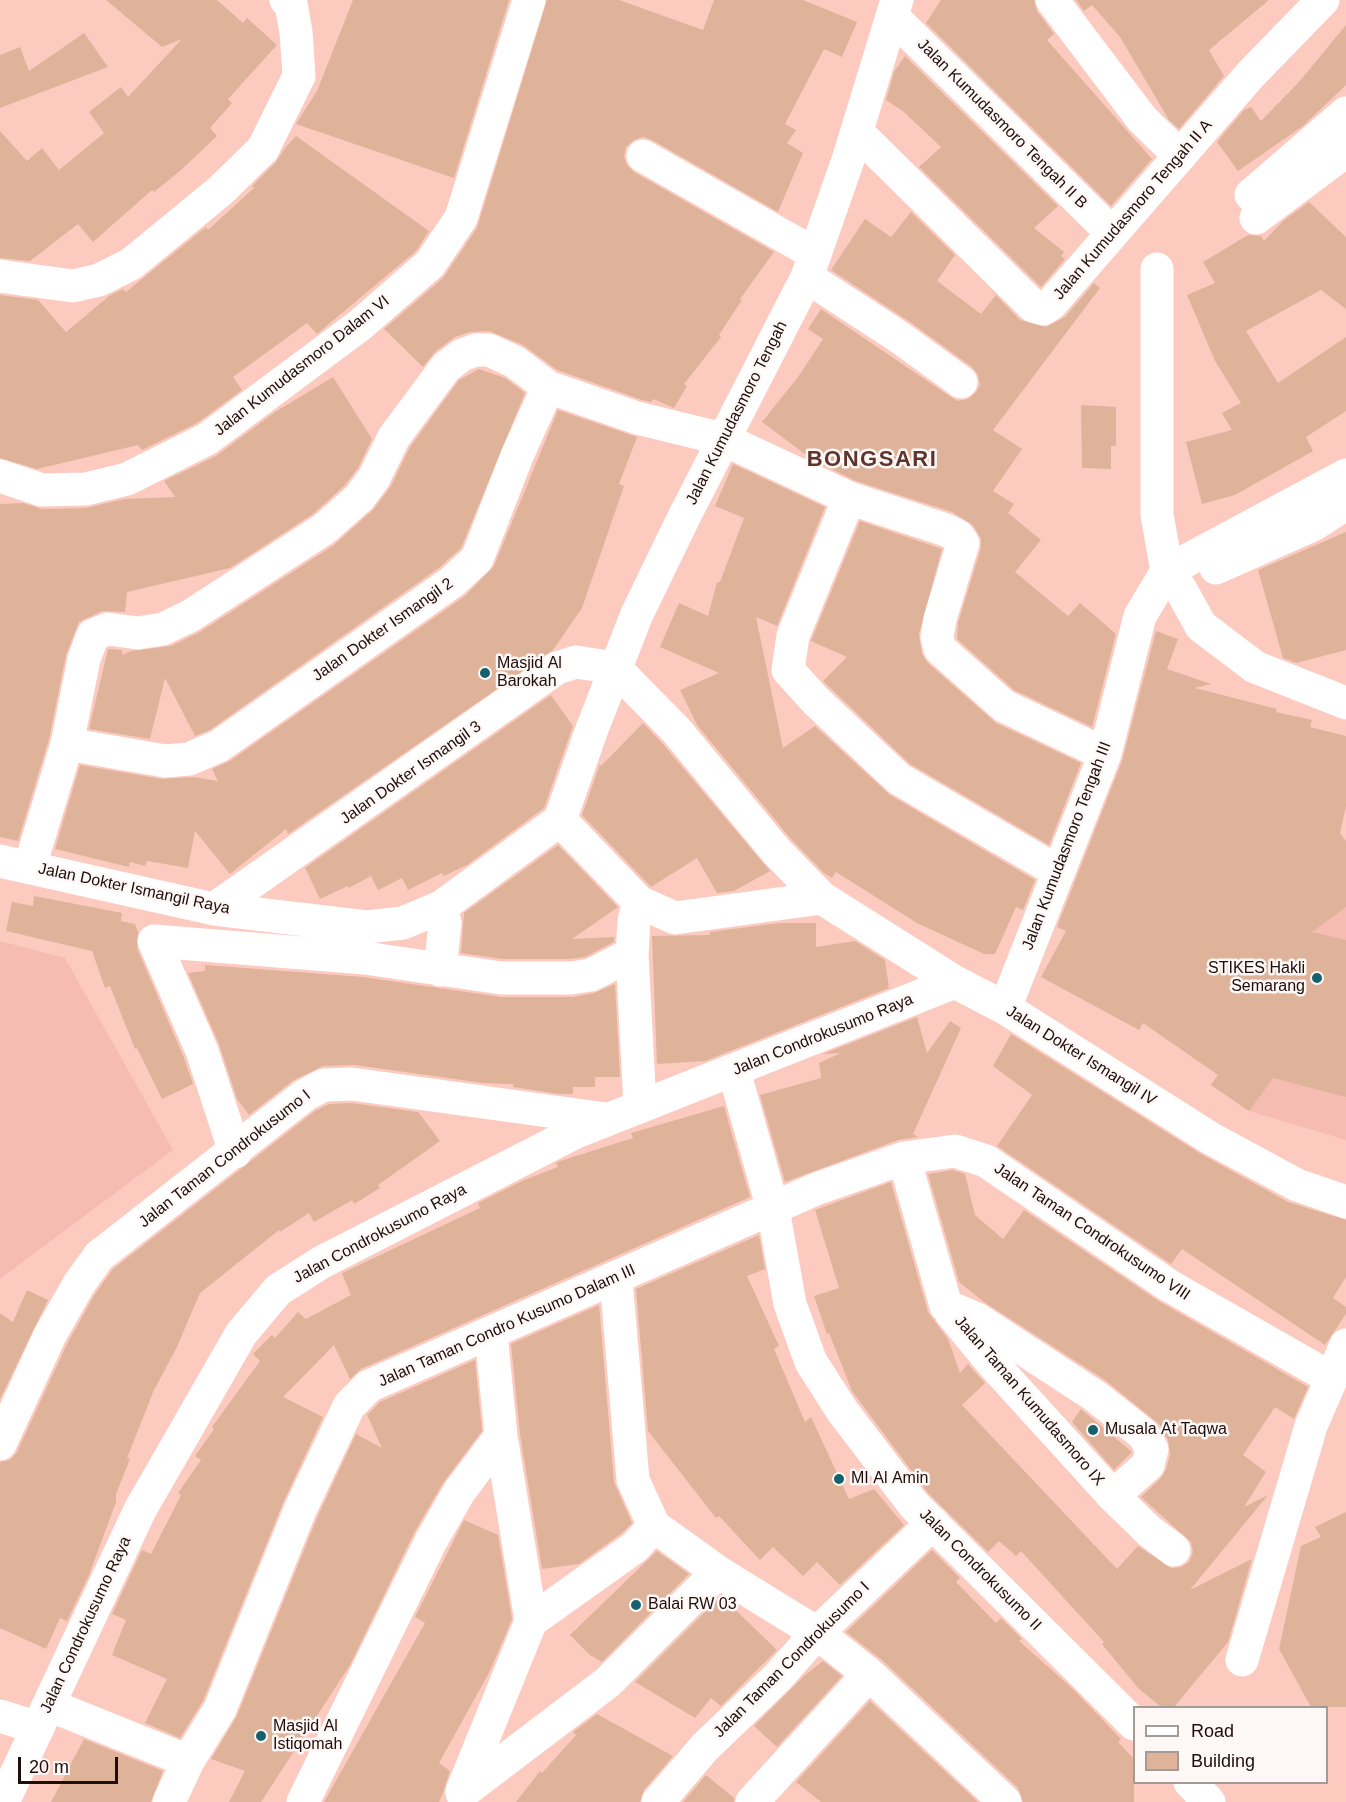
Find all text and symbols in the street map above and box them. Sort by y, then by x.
street label: Jalan Kumudasmoro Tengah II B [913,35,1091,213]
street label: Jalan Kumudasmoro Tengah II A [1050,116,1216,304]
street label: Jalan Kumudasmoro Dalam VI [211,292,393,440]
street label: Jalan Kumudasmoro Tengah [682,318,792,508]
district label: BONGSARI [807,447,937,473]
street label: Jalan Dokter Ismangil 2 [309,574,457,686]
place label: Masjid Al Barokah [497,654,562,692]
marker: Masjid Al Barokah [478,666,492,680]
street label: Jalan Dokter Ismangil 3 [337,717,485,829]
street label: Jalan Kumudasmoro Tengah III [1018,739,1116,953]
street label: Jalan Dokter Ismangil Raya [36,859,232,919]
place label: STIKES Hakli Semarang [1208,959,1305,997]
marker: STIKES Hakli Semarang [1310,971,1324,985]
street label: Jalan Condrokusumo Raya [730,990,916,1080]
street label: Jalan Dokter Ismangil IV [1002,1002,1160,1110]
street label: Jalan Taman Condrokusumo I [135,1086,315,1232]
street label: Jalan Taman Condrokusumo VIII [990,1159,1194,1305]
street label: Jalan Condrokusumo Raya [290,1180,470,1288]
street label: Jalan Taman Condro Kusumo Dalam III [376,1260,638,1392]
street label: Jalan Taman Kumudasmoro IX [950,1312,1108,1490]
place label: Musala At Taqwa [1105,1420,1227,1440]
marker: Musala At Taqwa [1086,1423,1100,1437]
place label: MI Al Amin [851,1469,928,1489]
marker: MI Al Amin [832,1472,846,1486]
street label: Jalan Condrokusumo II [915,1505,1045,1635]
street label: Jalan Condrokusumo Raya [37,1533,135,1717]
street label: Jalan Taman Condrokusumo I [710,1578,874,1742]
place label: Balai RW 03 [648,1595,737,1615]
marker: Balai RW 03 [629,1598,643,1612]
legend [1133,1706,1328,1784]
place label: Masjid Al Istiqomah [273,1717,342,1755]
text: Road [1191,1721,1234,1741]
marker: Masjid Al Istiqomah [254,1729,268,1743]
scale bar [21,1745,122,1783]
text: Building [1191,1751,1255,1771]
text: 20 m [29,1757,69,1777]

